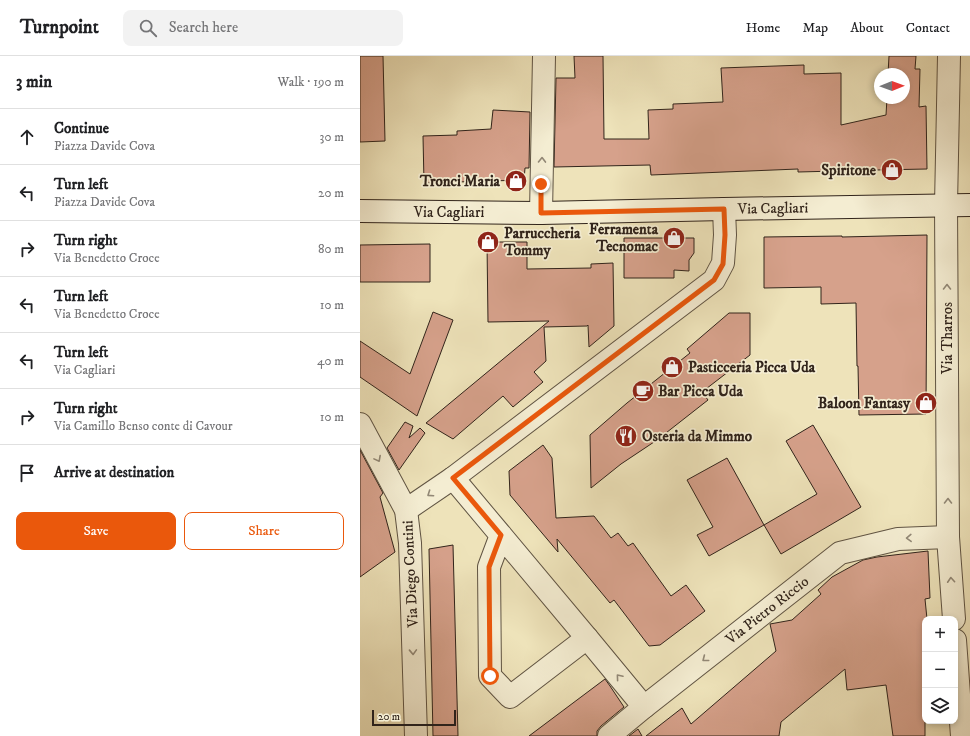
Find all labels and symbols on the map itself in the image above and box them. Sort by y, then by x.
north arrow [874,68,910,104]
one-way arrow [538,157,546,163]
shop icon: Spiritone [879,157,905,183]
place label: Spiritone [821,161,877,180]
shop icon: Tronci Maria [503,168,529,194]
place label: Tronci Maria [419,172,501,191]
route end [532,175,550,193]
street label: Via Cagliari [737,198,809,219]
street label: Via Cagliari [413,203,484,222]
place label: Ferramenta Tecnomac [589,220,659,256]
place label: Parruccheria Tommy [503,224,581,260]
shop icon: Ferramenta Tecnomac [661,225,687,251]
shop icon: Parruccheria Tommy [475,229,501,255]
one-way arrow [943,284,951,290]
street label: Via Tharros [938,302,957,375]
shop icon: Pasticceria Picca Uda [659,354,685,380]
place label: Pasticceria Picca Uda [688,358,816,377]
cafe icon: Bar Picca Uda [630,378,656,404]
place label: Bar Picca Uda [658,382,743,401]
shop icon: Baloon Fantasy [913,390,939,416]
place label: Baloon Fantasy [818,394,911,413]
restaurant icon: Osteria da Mimmo [613,423,639,449]
place label: Osteria da Mimmo [642,427,753,446]
one-way arrow [374,455,381,462]
one-way arrow [427,489,434,496]
one-way arrow [944,498,952,504]
street label: Via Diego Contini [398,520,423,629]
one-way arrow [906,534,912,542]
street label: Via Pietro Riccio [721,572,813,649]
one-way arrow [946,577,955,583]
one-way arrow [409,649,418,655]
one-way arrow [703,654,710,661]
route start [481,667,499,685]
one-way arrow [617,674,624,681]
scale bar [372,708,456,727]

